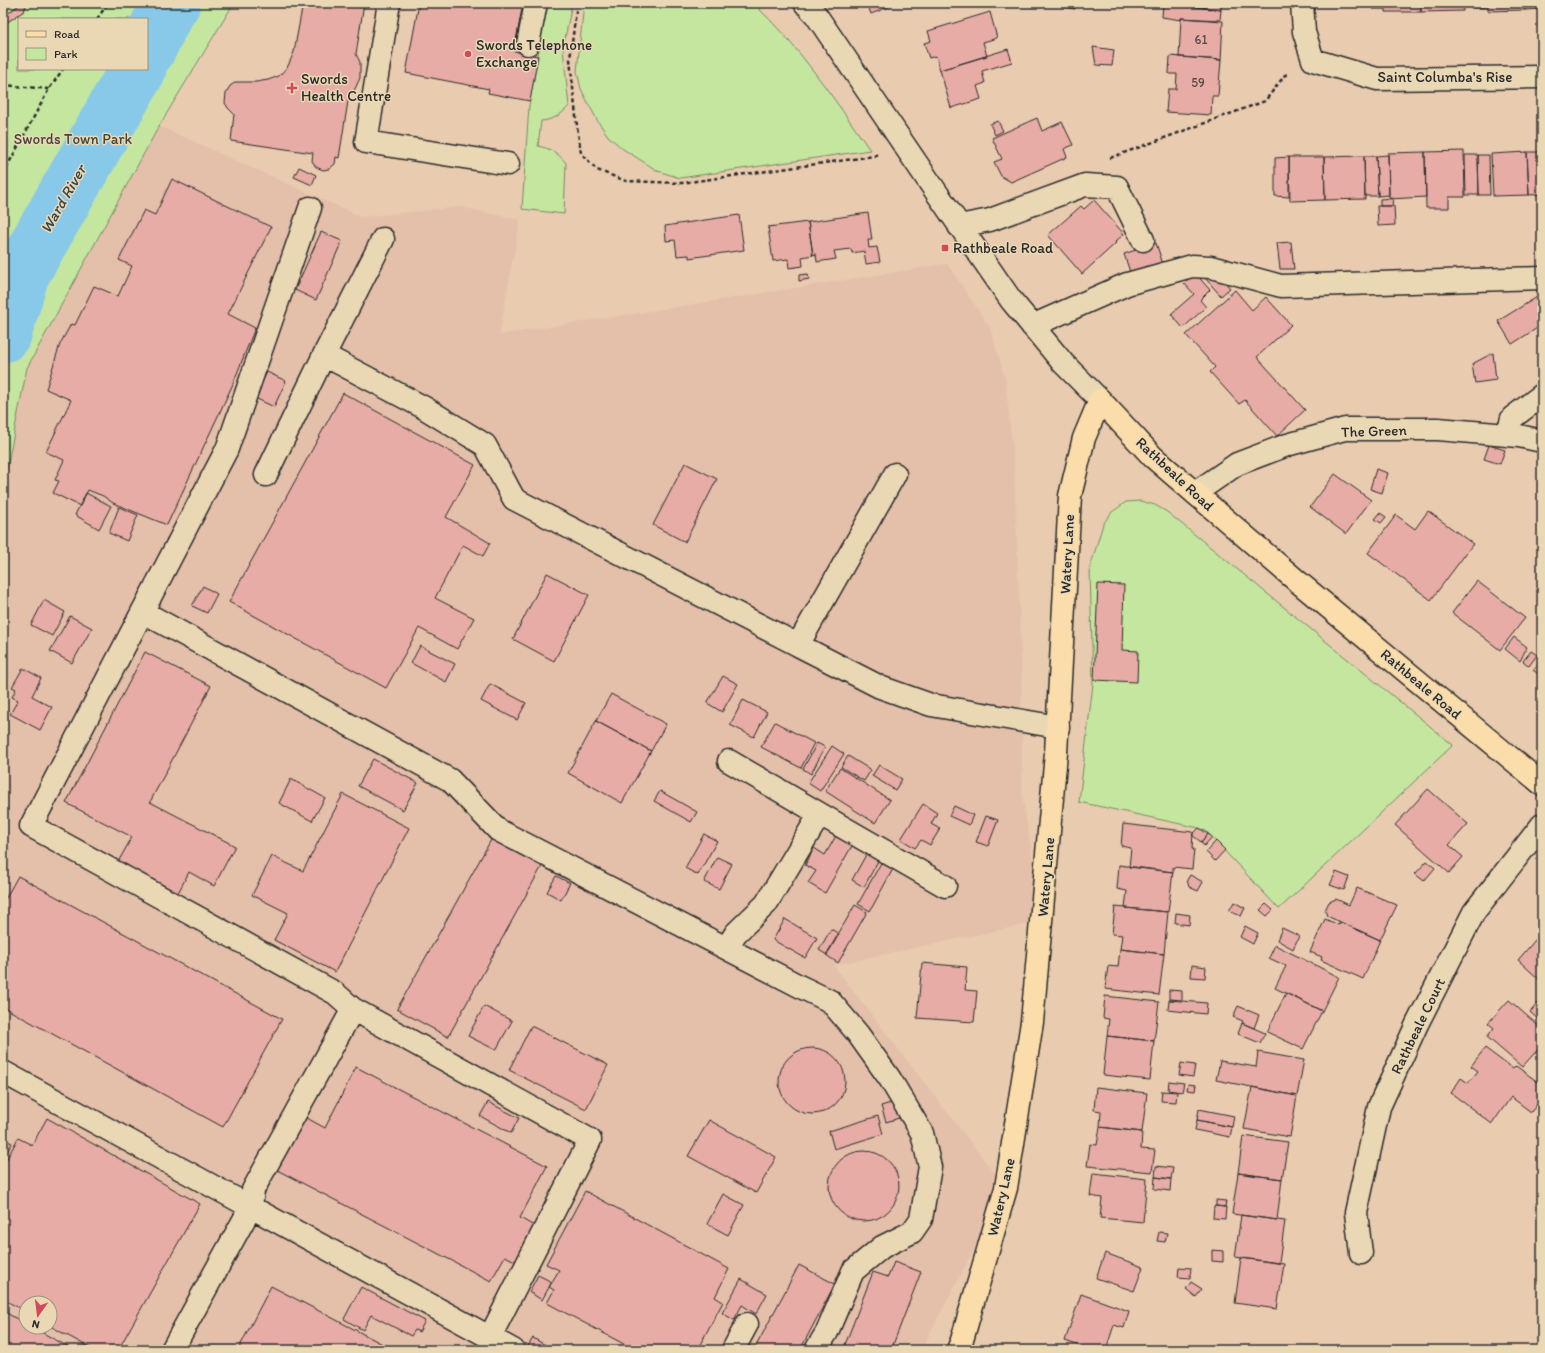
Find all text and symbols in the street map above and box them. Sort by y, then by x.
legend [18,18,148,70]
text: Road [54,27,80,41]
house number: 61 [1195,32,1207,47]
place label: Swords Telephone Exchange [476,36,592,71]
text: Park [54,47,78,61]
marker: Swords Telephone Exchange [463,49,473,59]
street label: Saint Columba's Rise [1378,68,1512,86]
place label: Swords Health Centre [301,70,391,105]
house number: 59 [1191,75,1205,90]
marker: Swords Health Centre [286,82,298,94]
park label: Swords Town Park [14,130,132,148]
water label: Ward River [36,160,91,236]
place label: Rathbeale Road [953,239,1053,257]
marker: Rathbeale Road [940,243,950,253]
street label: The Green [1341,421,1408,441]
street label: Rathbeale Road [1132,433,1218,515]
street label: Watery Lane [1056,514,1078,594]
street label: Rathbeale Road [1377,645,1465,723]
street label: Watery Lane [1034,836,1058,918]
street label: Rathbeale Court [1387,975,1449,1077]
street label: Watery Lane [983,1156,1019,1238]
north arrow [18,1295,58,1335]
text: N [31,1317,41,1331]

